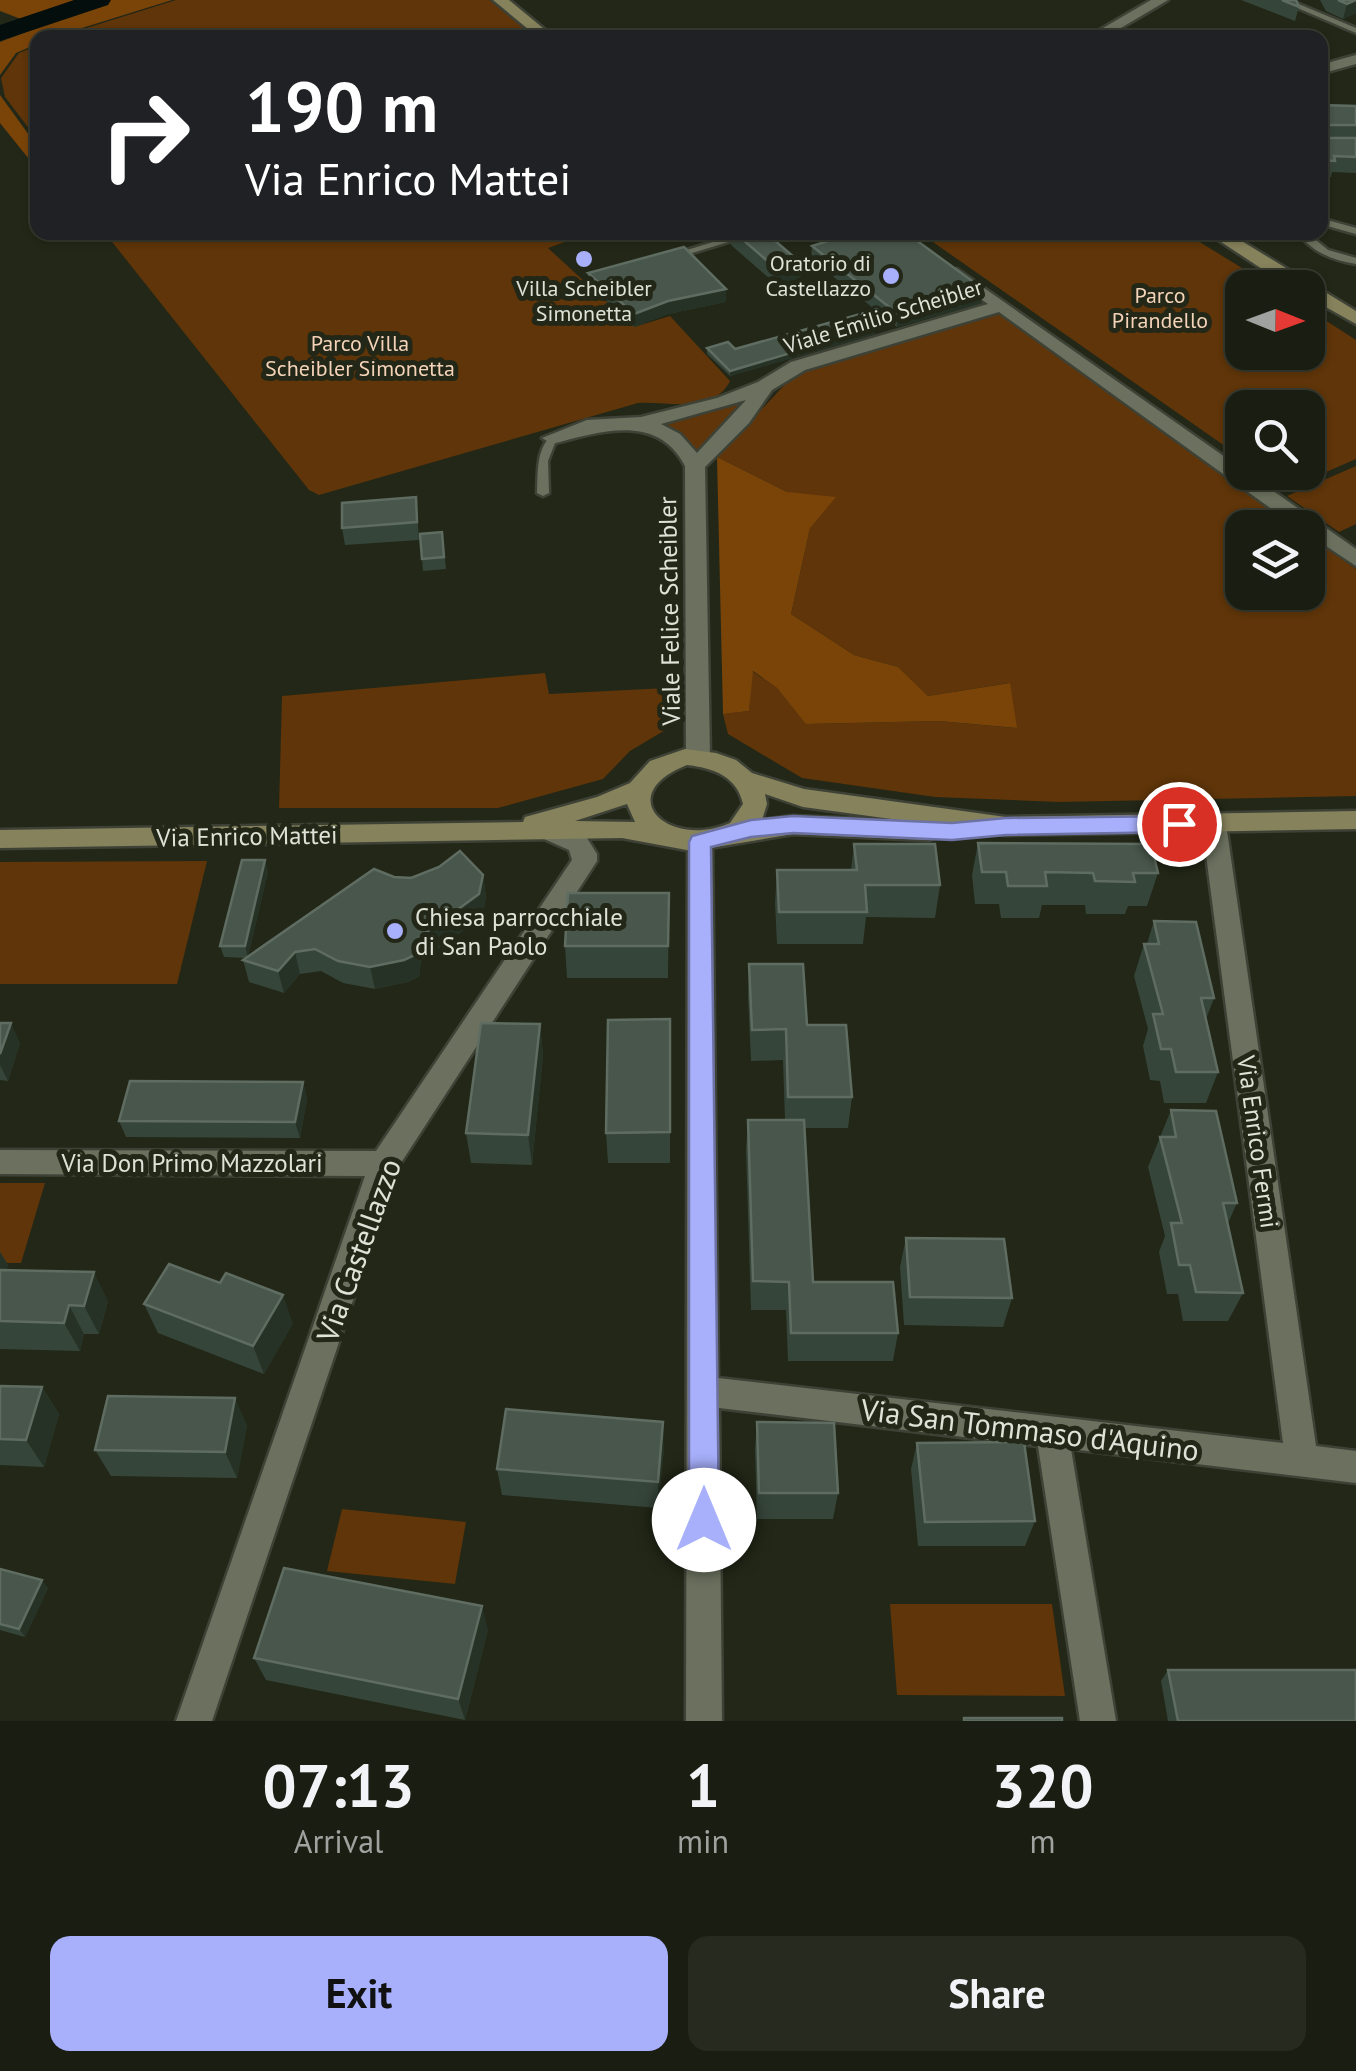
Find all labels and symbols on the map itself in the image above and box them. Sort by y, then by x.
marker: Villa Scheibler Simonetta [573,248,595,270]
place label: Oratorio di Castellazzo [765,249,871,302]
marker: Oratorio di Castellazzo [880,265,902,287]
north arrow [1225,270,1325,370]
street label: Viale Emilio Scheibler [779,272,986,360]
place label: Villa Scheibler Simonetta [515,274,652,327]
park label: Parco Pirandello [1112,281,1208,334]
park label: Parco Villa Scheibler Simonetta [265,329,455,382]
street label: Viale Felice Scheibler [651,496,687,727]
pin [1137,782,1222,867]
street label: Via Enrico Mattei [155,818,338,854]
place label: Chiesa parrocchiale di San Paolo [415,901,623,962]
marker: Chiesa parrocchiale di San Paolo [384,920,406,942]
street label: Via Enrico Fermi [1230,1053,1286,1230]
street label: Via Don Primo Mazzolari [60,1147,323,1179]
street label: Via Castellazzo [307,1153,409,1348]
street label: Via San Tommaso d'Aquino [858,1389,1201,1469]
position arrow [652,1468,756,1572]

